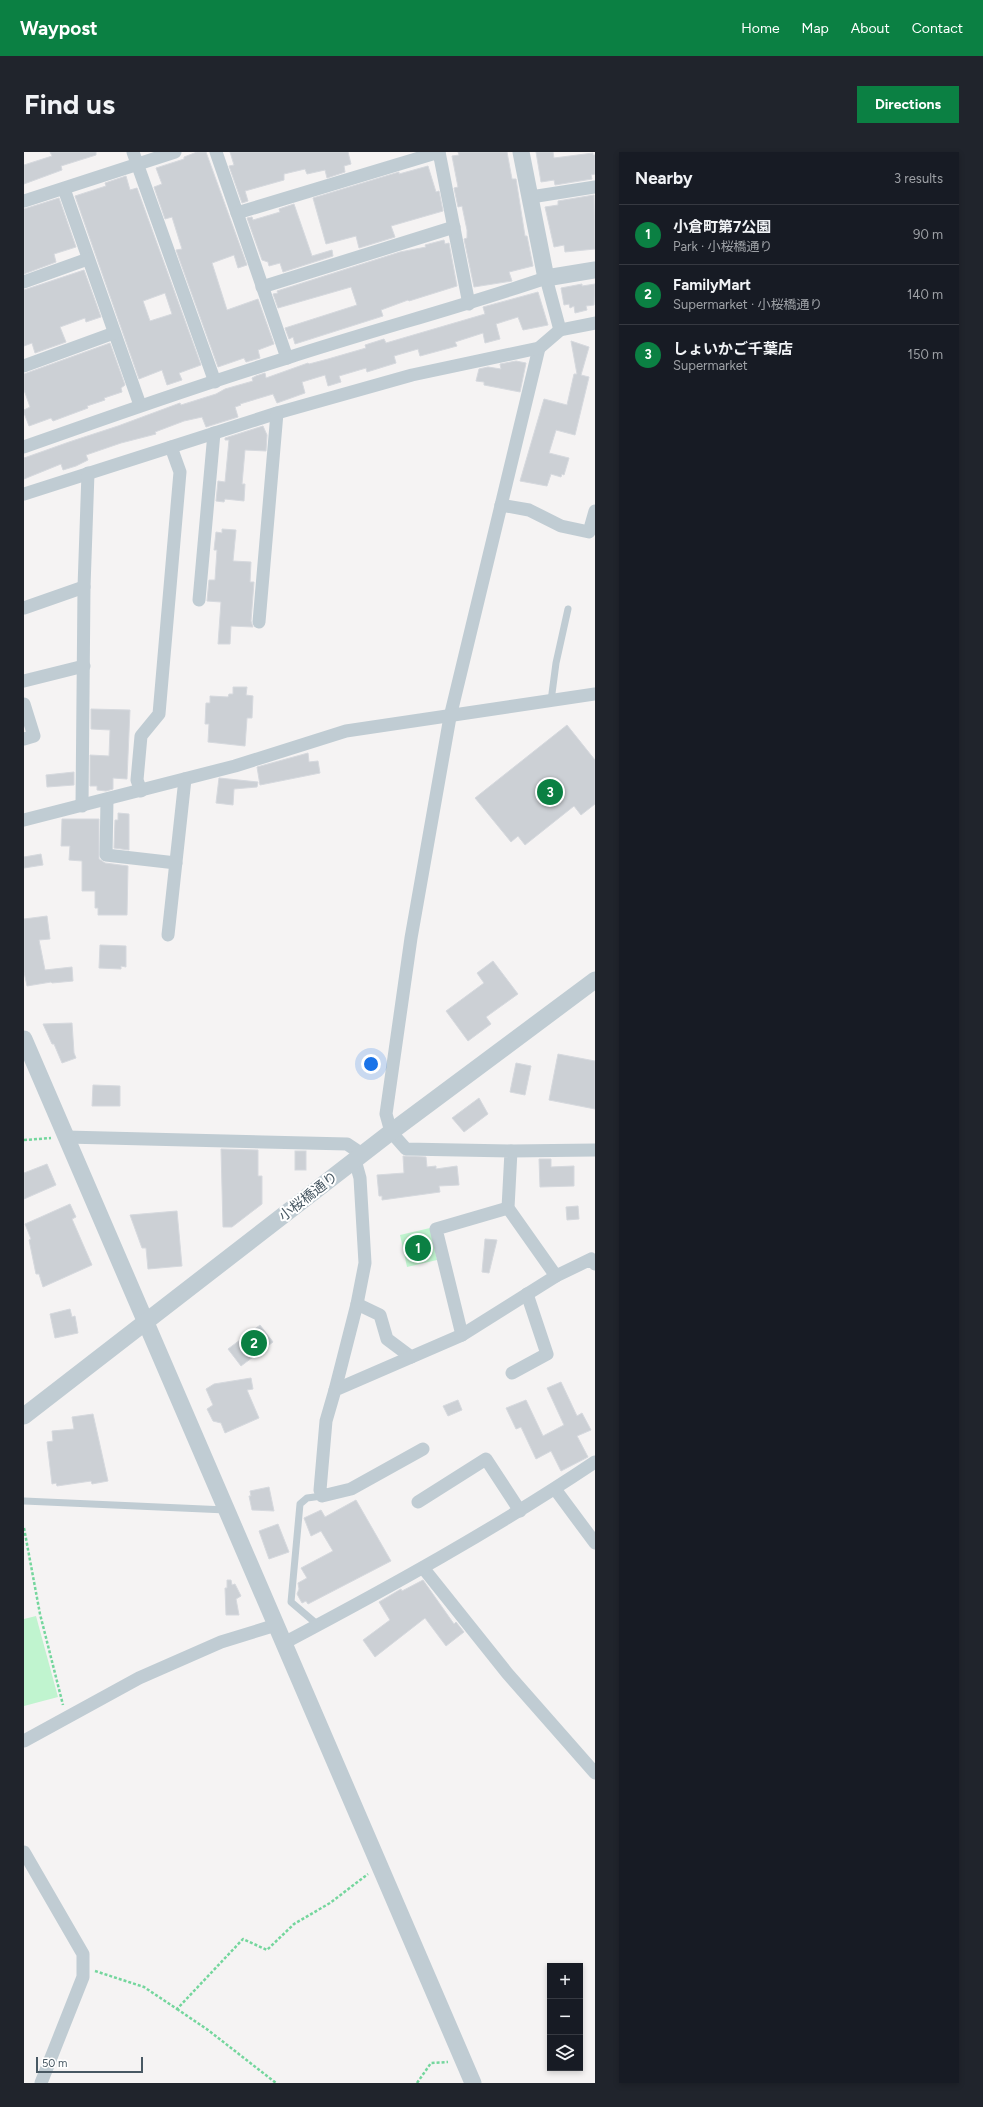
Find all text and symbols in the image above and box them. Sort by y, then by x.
text: Waypost [20,17,98,40]
text: Home [741,20,780,37]
text: Map [802,20,829,37]
text: About [851,20,890,37]
text: Contact [912,20,963,37]
button: Directions [857,86,959,123]
text: Find us [24,87,115,121]
text: Nearby [635,168,693,188]
text: 3 results [894,171,943,186]
text: 小倉町第7公園 [673,218,771,236]
text: 1 [645,227,651,242]
text: 90 m [913,227,943,242]
text: Park · 小桜橋通り [673,239,772,254]
text: FamilyMart [673,276,751,294]
text: 2 [644,287,652,302]
text: 140 m [907,287,943,302]
text: Supermarket · 小桜橋通り [673,297,822,312]
text: しょいかご千葉店 [673,340,793,358]
text: 3 [644,347,652,362]
text: 150 m [908,347,943,362]
text: Supermarket [673,358,748,373]
pin: 3 [537,777,563,807]
your location [361,1054,381,1074]
street label: 小桜橋通り [275,1168,341,1225]
pin: 1 [405,1233,431,1263]
pin: 2 [241,1328,267,1358]
map controls [547,1963,583,2071]
button: + [547,1963,583,1999]
button: − [547,1999,583,2035]
button: layers [547,2035,583,2071]
scale bar [36,2055,143,2074]
text: 50 m [42,2057,67,2070]

